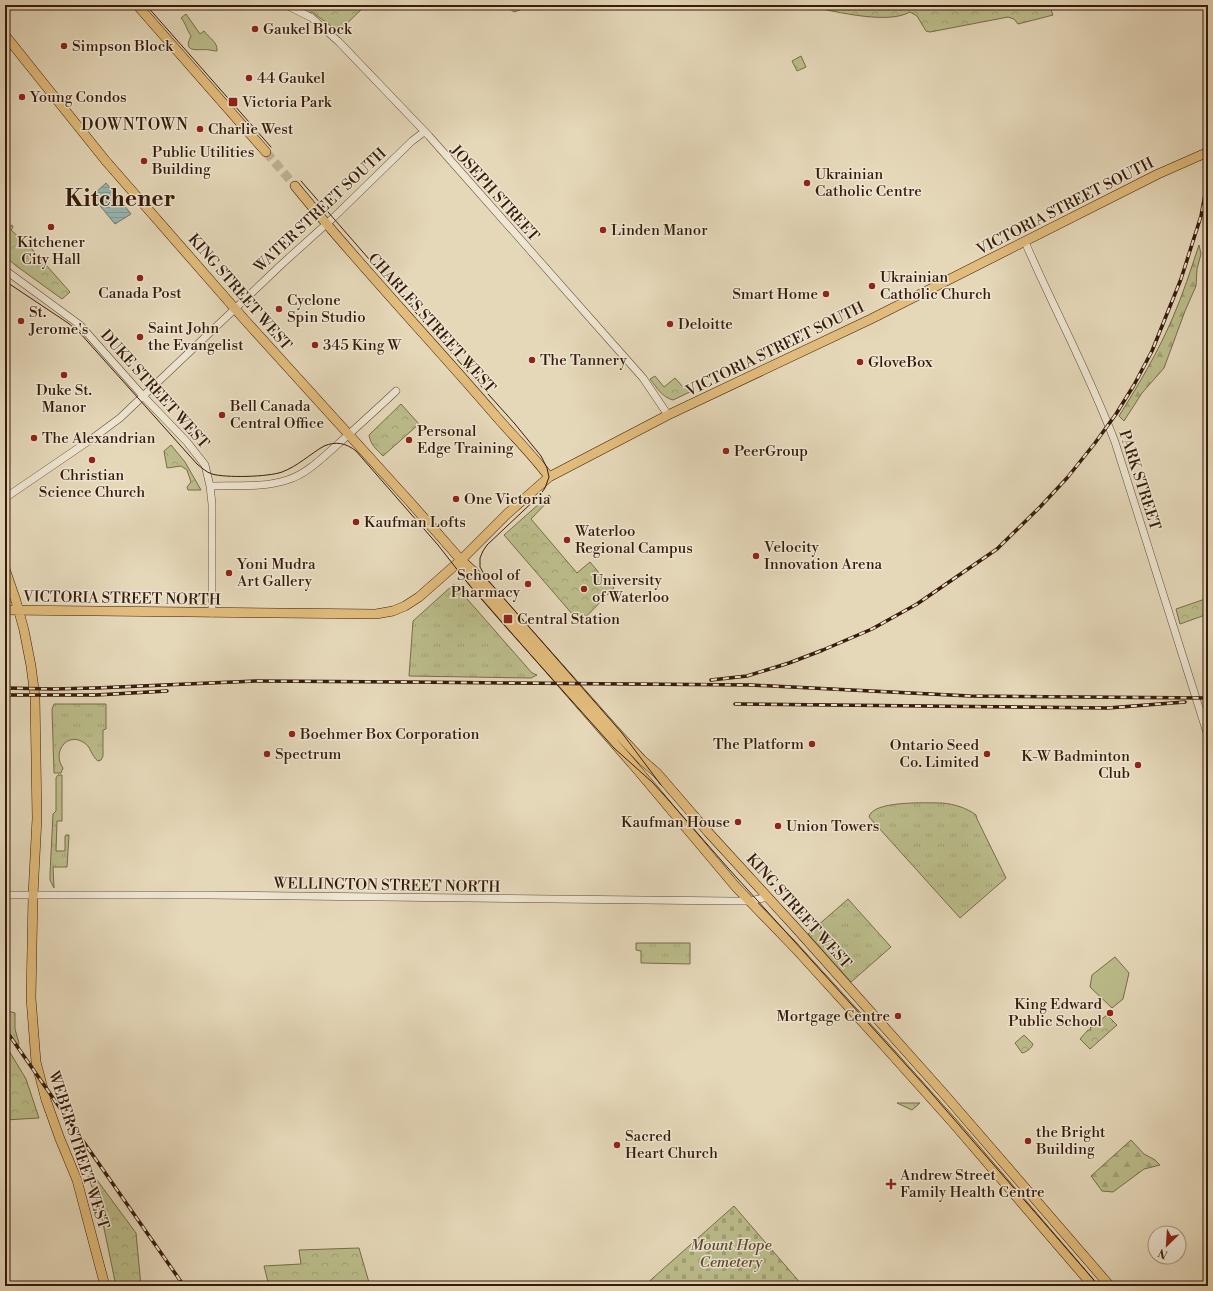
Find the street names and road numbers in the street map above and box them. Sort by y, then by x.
street label: JOSEPH STREET [446,140,543,246]
street label: WATER STREET SOUTH [249,144,390,277]
street label: VICTORIA STREET SOUTH [973,153,1157,260]
street label: KING STREET WEST [184,230,296,355]
street label: CHARLES STREET WEST [364,249,500,398]
street label: VICTORIA STREET SOUTH [682,298,867,401]
street label: DUKE STREET WEST [96,326,213,453]
street label: PARK STREET [1114,428,1165,533]
street label: VICTORIA STREET NORTH [22,587,221,610]
street label: KING STREET WEST [742,850,856,973]
street label: WELLINGTON STREET NORTH [273,874,500,897]
street label: WEBER STREET WEST [44,1068,113,1232]

